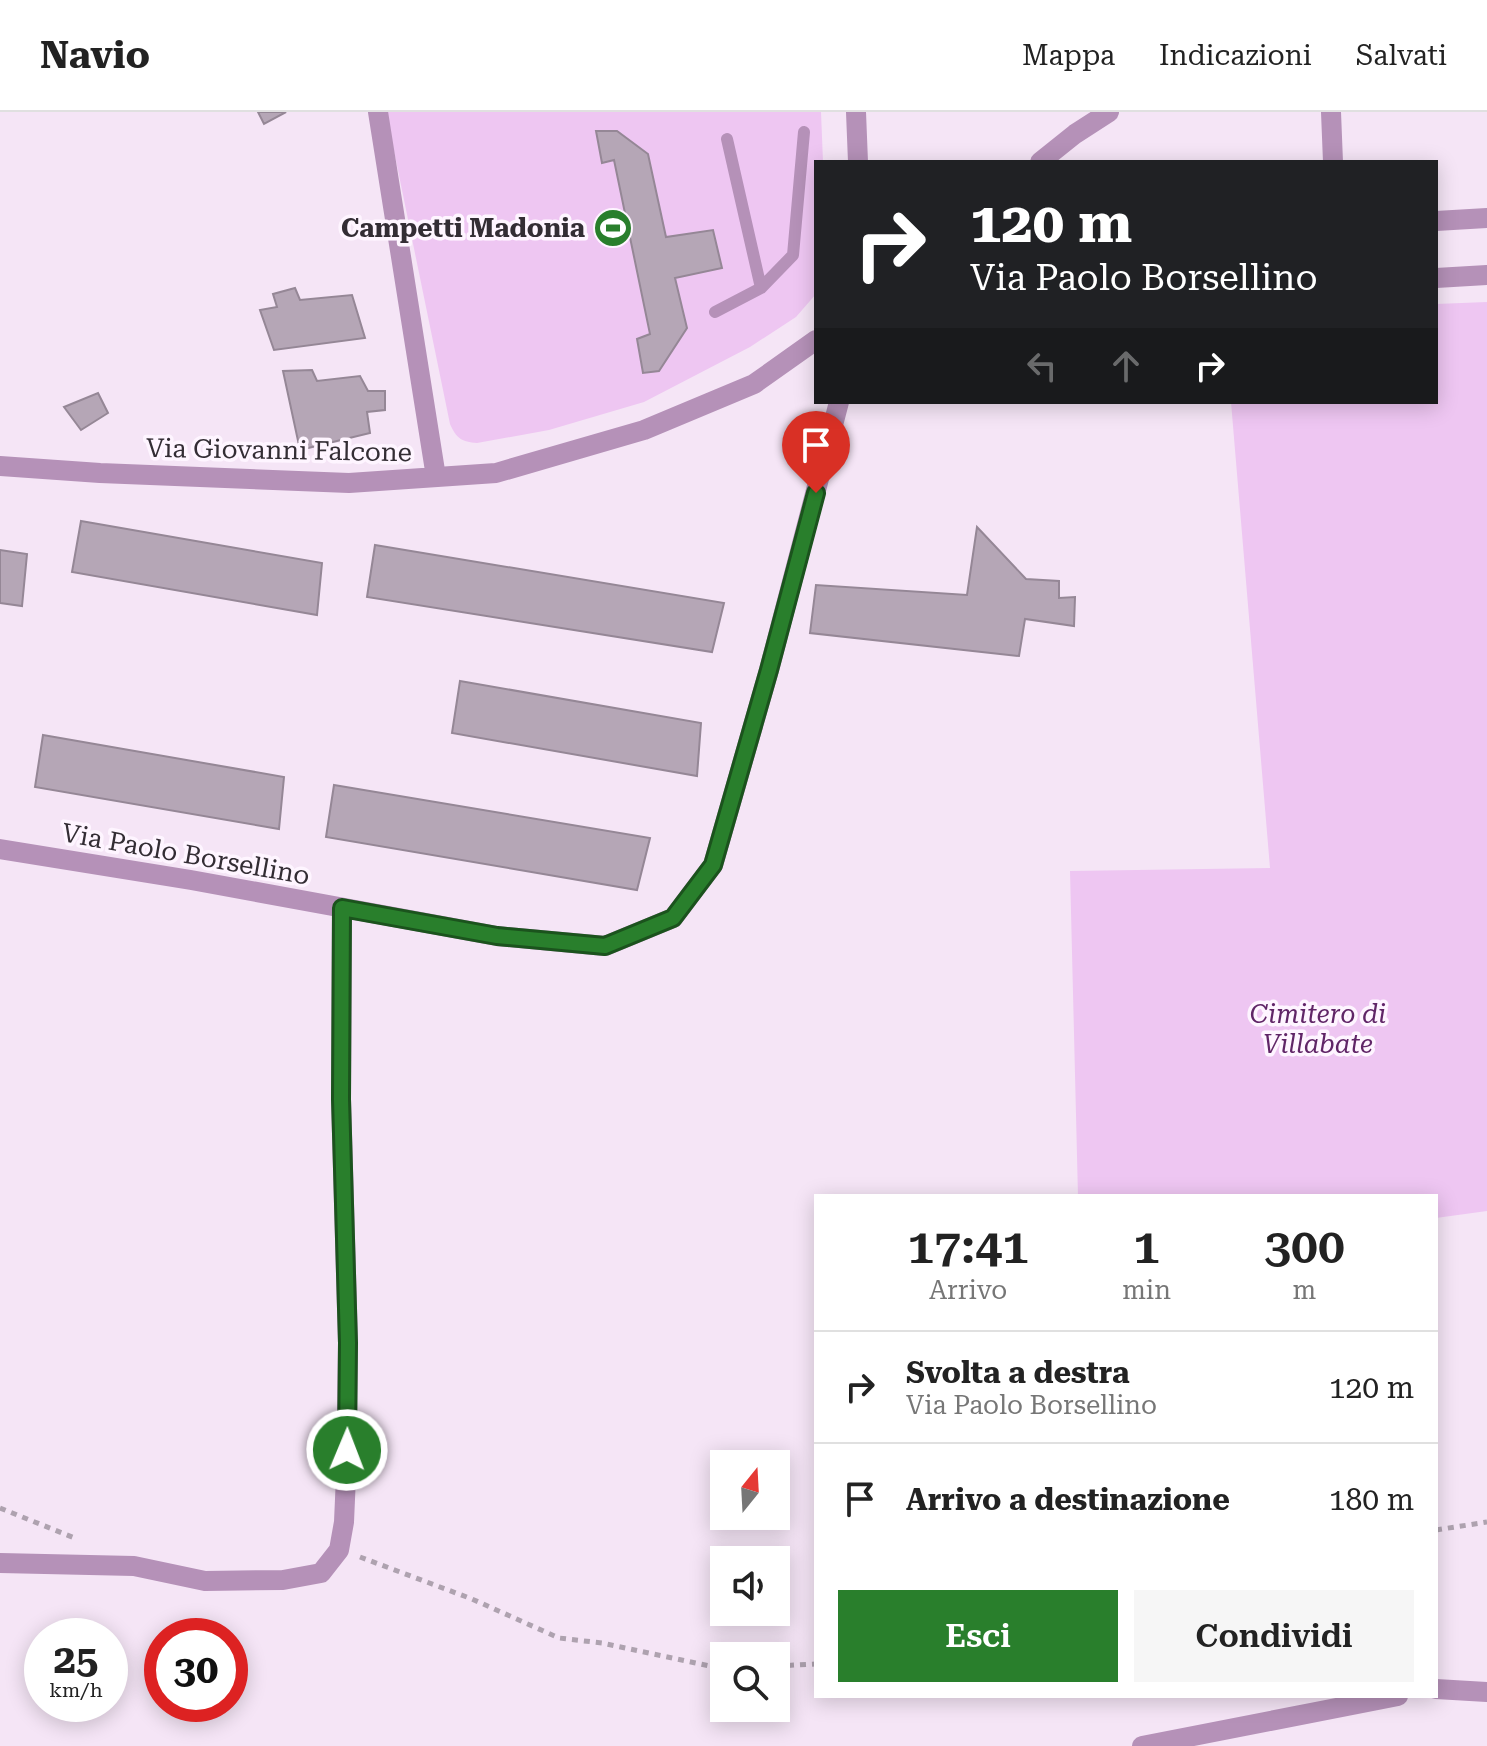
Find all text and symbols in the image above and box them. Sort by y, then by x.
text: Navio [40,33,150,77]
text: Mappa [1022,39,1115,72]
text: Indicazioni [1159,39,1312,72]
text: Salvati [1356,39,1447,72]
text: 120 m [970,190,1132,256]
icon: right [838,192,942,296]
sports icon: Campetti Madonia [592,207,634,249]
place label: Campetti Madonia [341,213,585,243]
text: Via Paolo Borsellino [970,257,1318,299]
icon: left [1020,344,1064,388]
icon: ahead [1104,344,1148,388]
icon: right [1188,344,1232,388]
pin [782,411,850,493]
icon: arrive [794,423,838,467]
street label: Via Giovanni Falcone [146,433,412,467]
street label: Via Paolo Borsellino [60,817,312,891]
park label: Cimitero di Villabate [1250,999,1386,1059]
text: 17:41 [907,1219,1029,1275]
text: 1 [1133,1219,1160,1275]
text: 300 [1264,1219,1345,1275]
text: Arrivo [929,1275,1007,1305]
text: min [1122,1275,1171,1305]
text: m [1293,1275,1316,1305]
text: Svolta a destra [906,1355,1130,1390]
icon: right [838,1365,882,1409]
text: 120 m [1329,1370,1414,1405]
text: Via Paolo Borsellino [906,1390,1157,1420]
position arrow [305,1408,389,1492]
north arrow [710,1450,790,1530]
map controls [710,1450,790,1722]
icon: arrive [838,1477,882,1521]
text: Arrivo a destinazione [906,1482,1230,1517]
text: 180 m [1329,1482,1414,1517]
button: sound [710,1546,790,1626]
button: Esci [838,1590,1118,1682]
button: Condividi [1134,1590,1414,1682]
speed limit sign: 30 [144,1618,248,1722]
text: 25 [54,1636,98,1683]
button: search [710,1642,790,1722]
text: km/h [49,1678,103,1702]

